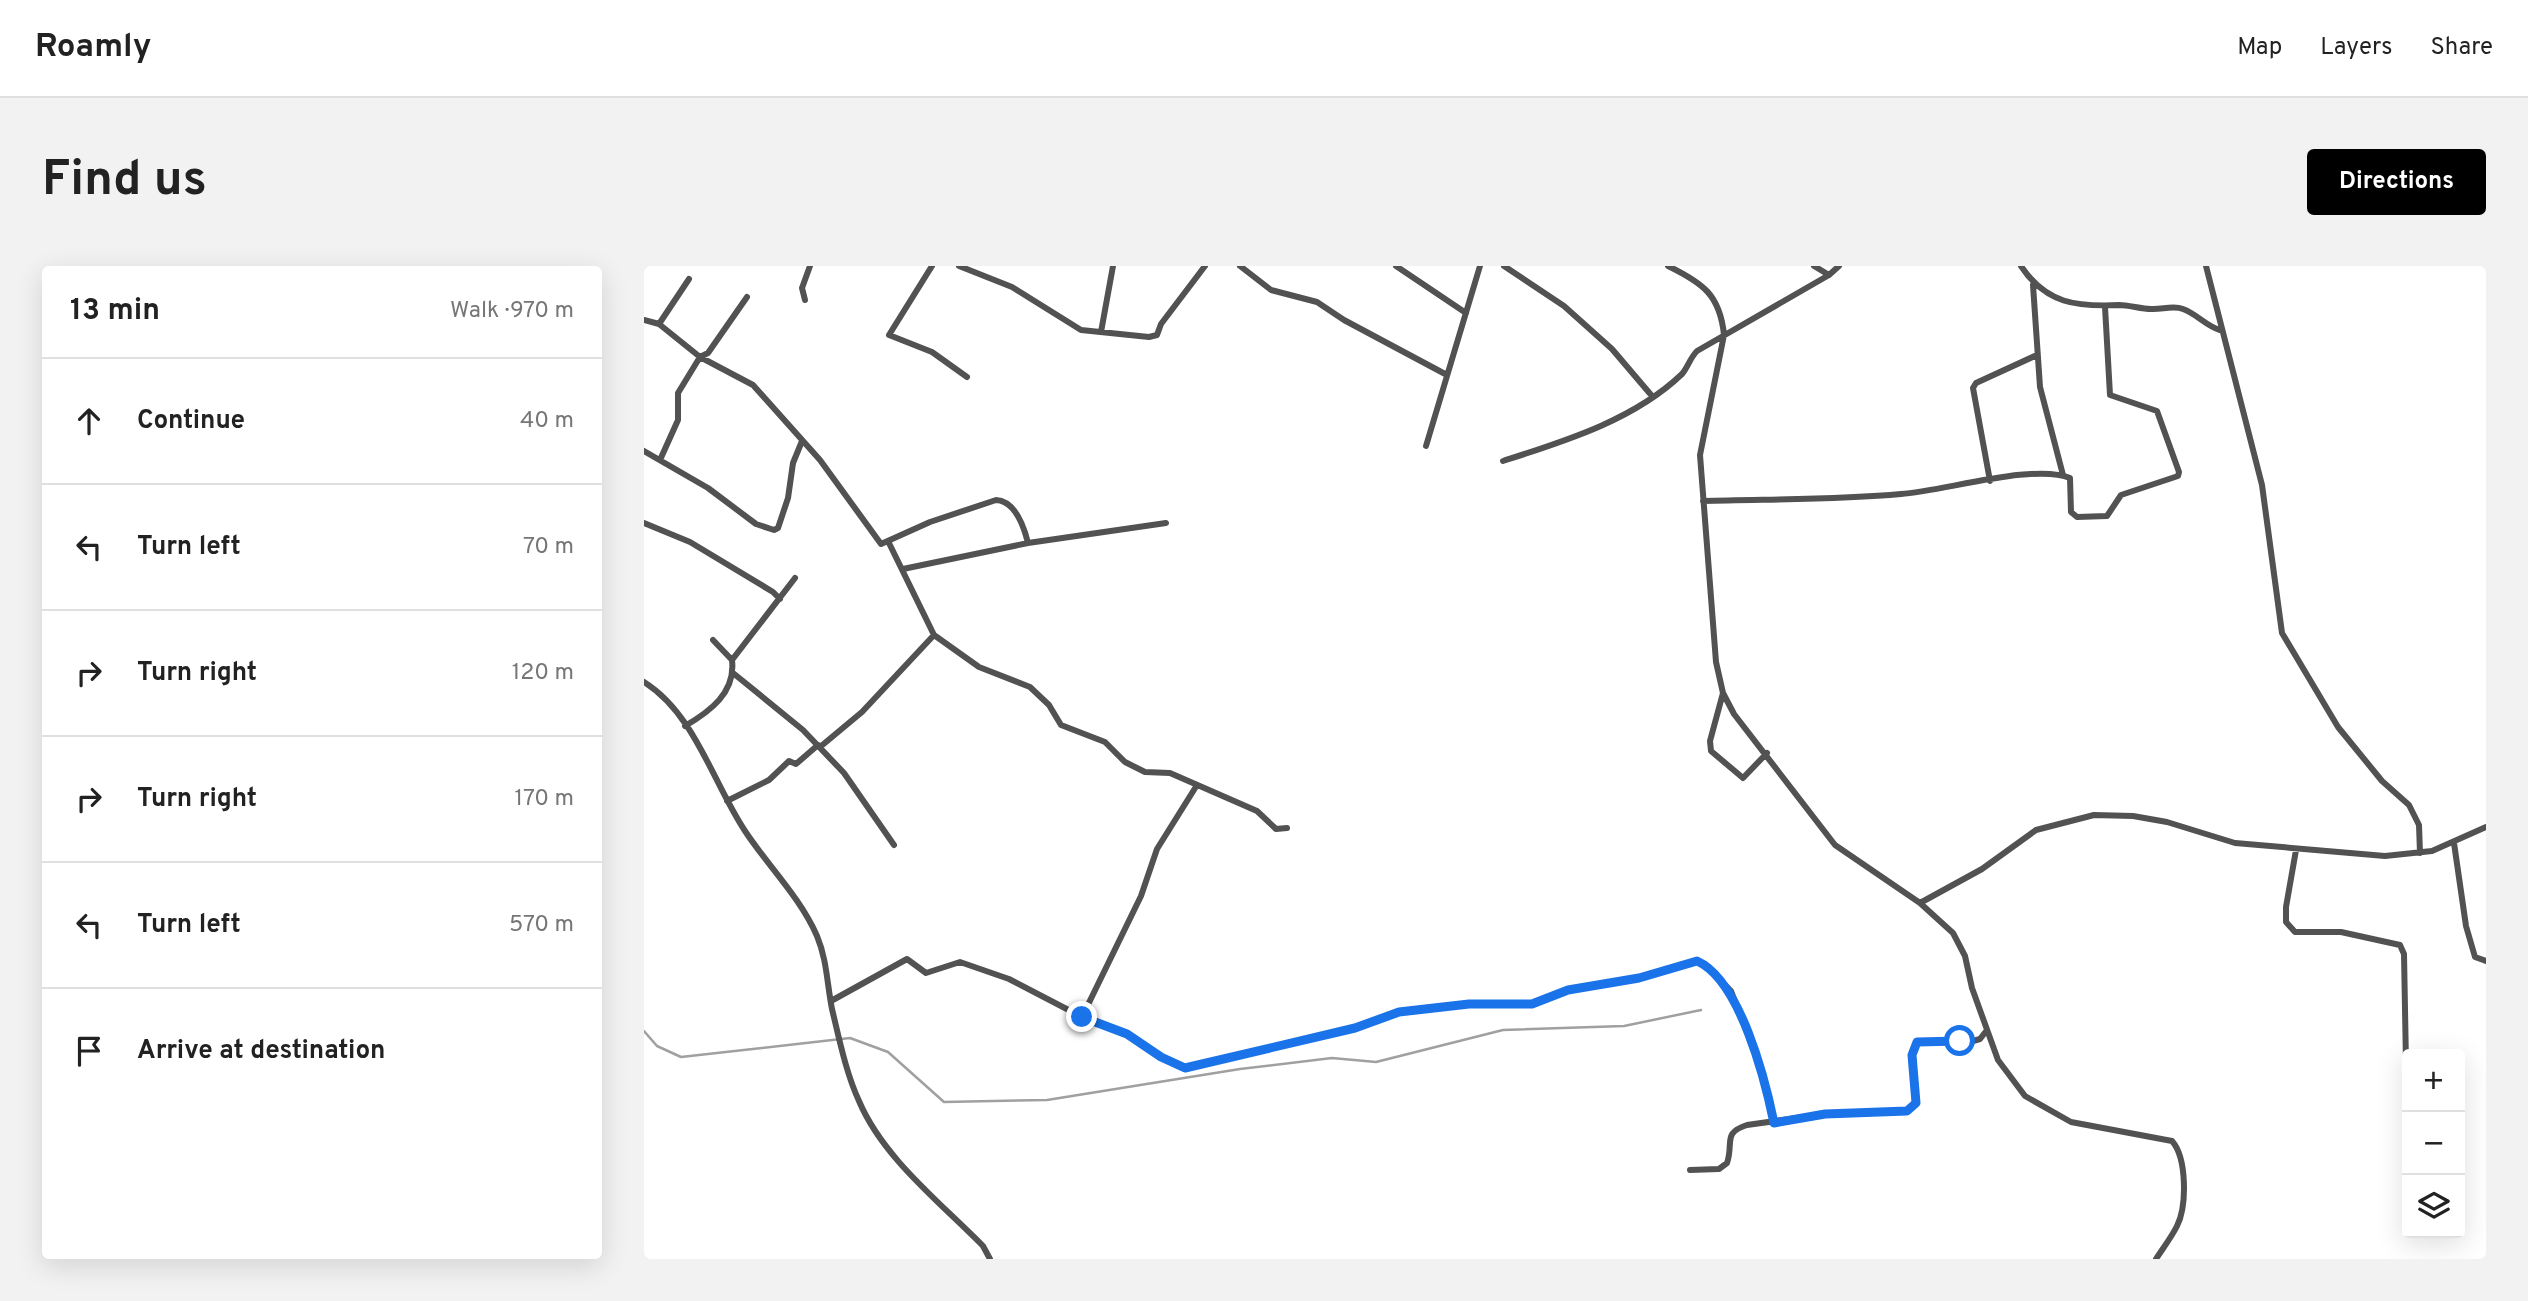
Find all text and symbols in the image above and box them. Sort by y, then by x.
text: Roamly [35,27,151,69]
text: Map [2237,33,2282,63]
text: Layers [2320,33,2392,63]
text: Share [2430,33,2493,63]
button: Directions [2307,149,2486,215]
text: Find us [42,151,207,213]
text: 13 min [70,293,160,330]
text: Walk · 970 m [450,297,574,326]
icon: ahead [70,402,108,440]
text: Continue [137,405,245,438]
text: 40 m [520,407,574,436]
icon: left [70,528,108,566]
text: Turn left [137,531,241,564]
text: 70 m [523,533,574,562]
icon: right [70,654,108,692]
text: Turn right [137,657,257,690]
text: 120 m [512,659,574,688]
icon: right [70,780,108,818]
text: Turn right [137,783,257,816]
text: 170 m [515,785,574,814]
icon: left [70,906,108,944]
text: Turn left [137,909,241,942]
text: 570 m [509,911,574,940]
route end [1066,1001,1097,1032]
route start [1944,1025,1975,1056]
icon: arrive [70,1032,108,1070]
text: Arrive at destination [137,1035,385,1068]
map controls [2402,1049,2465,1238]
button: + [2402,1049,2465,1112]
button: − [2402,1112,2465,1175]
button: layers [2402,1175,2465,1238]

